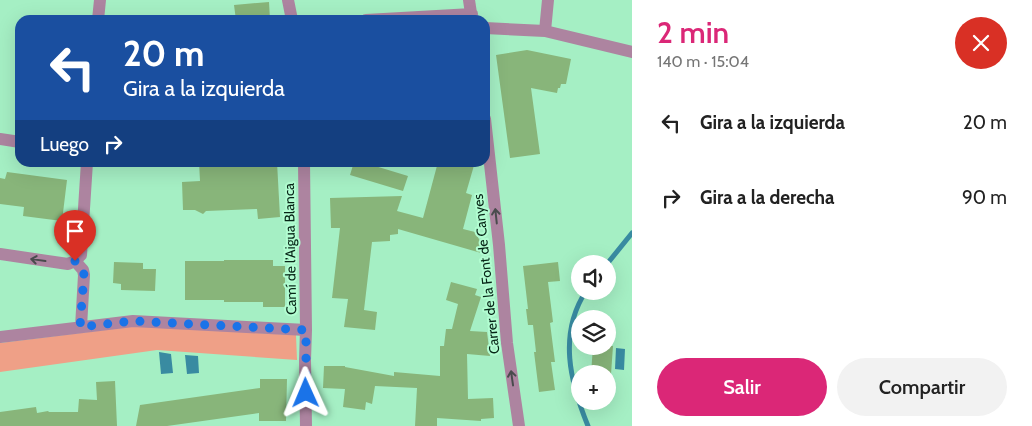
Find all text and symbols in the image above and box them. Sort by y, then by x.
text: 2 min [657,14,729,51]
button: close [955,17,1007,69]
text: 20 m [123,32,205,75]
icon: left [40,35,105,100]
text: 140 m · 15:04 [657,52,749,71]
text: Gira a la izquierda [123,75,285,102]
icon: left [657,109,685,137]
text: Gira a la izquierda [700,111,845,134]
text: 20 m [963,111,1007,134]
icon: right [99,130,127,158]
text: Luego [40,133,89,156]
street label: Camí de l’Aigua Blanca [280,183,300,315]
icon: right [657,184,685,212]
text: Gira a la derecha [700,186,835,209]
text: 90 m [962,186,1007,209]
street label: Carrer de la Font de Canyes [469,193,503,355]
one-way arrow [491,208,501,224]
pin [54,210,96,261]
icon: arrive [61,217,89,245]
one-way arrow [30,255,46,265]
map controls [571,255,616,410]
button: sound [571,255,616,300]
button: layers [571,310,616,355]
button: Salir [657,358,827,416]
button: Compartir [837,358,1007,416]
button: + [571,365,616,410]
position arrow [279,366,331,418]
one-way arrow [507,370,517,386]

